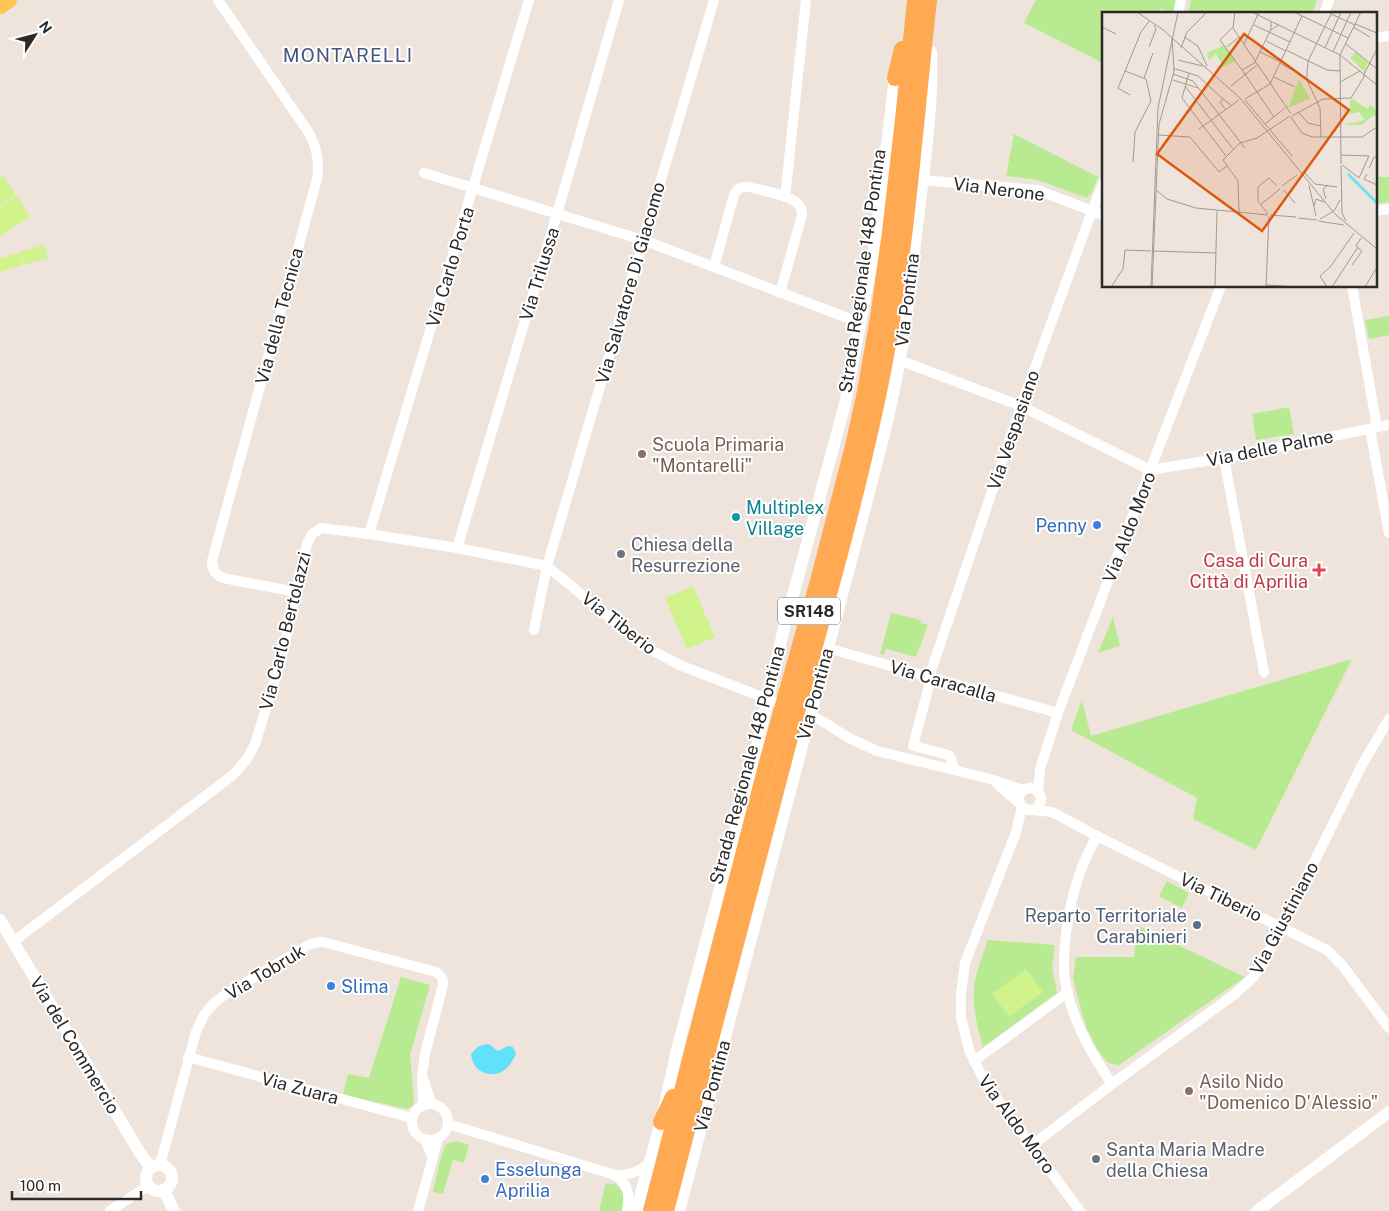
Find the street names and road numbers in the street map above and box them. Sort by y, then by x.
street label: Strada Regionale 148 Pontina [834,148,890,394]
street label: Via Nerone [952,173,1046,205]
street label: Via Salvatore Di Giacomo [591,180,669,386]
street label: Via Carlo Porta [422,204,478,330]
street label: Via Trilussa [515,225,563,323]
street label: Via della Tecnica [251,246,307,386]
street label: Via Pontina [891,252,923,348]
street label: Via Vespasiano [983,367,1043,493]
street label: Via delle Palme [1205,425,1335,471]
street label: Via Aldo Moro [1098,469,1160,585]
street label: Via Carlo Bertolazzi [255,549,315,713]
street label: Via Tiberio [578,587,660,659]
road number: SR148 [778,598,840,624]
street label: Strada Regionale 148 Pontina [705,643,789,887]
street label: Via Pontina [793,646,837,742]
street label: Via Caracalla [887,656,999,706]
street label: Via Giustiniano [1245,858,1323,978]
street label: Via Tiberio [1177,868,1265,926]
street label: Via Tobruk [221,940,309,1004]
street label: Via del Commercio [26,973,124,1117]
street label: Via Pontina [690,1038,734,1134]
street label: Via Zuara [259,1068,341,1108]
street label: Via Aldo Moro [974,1071,1060,1177]

